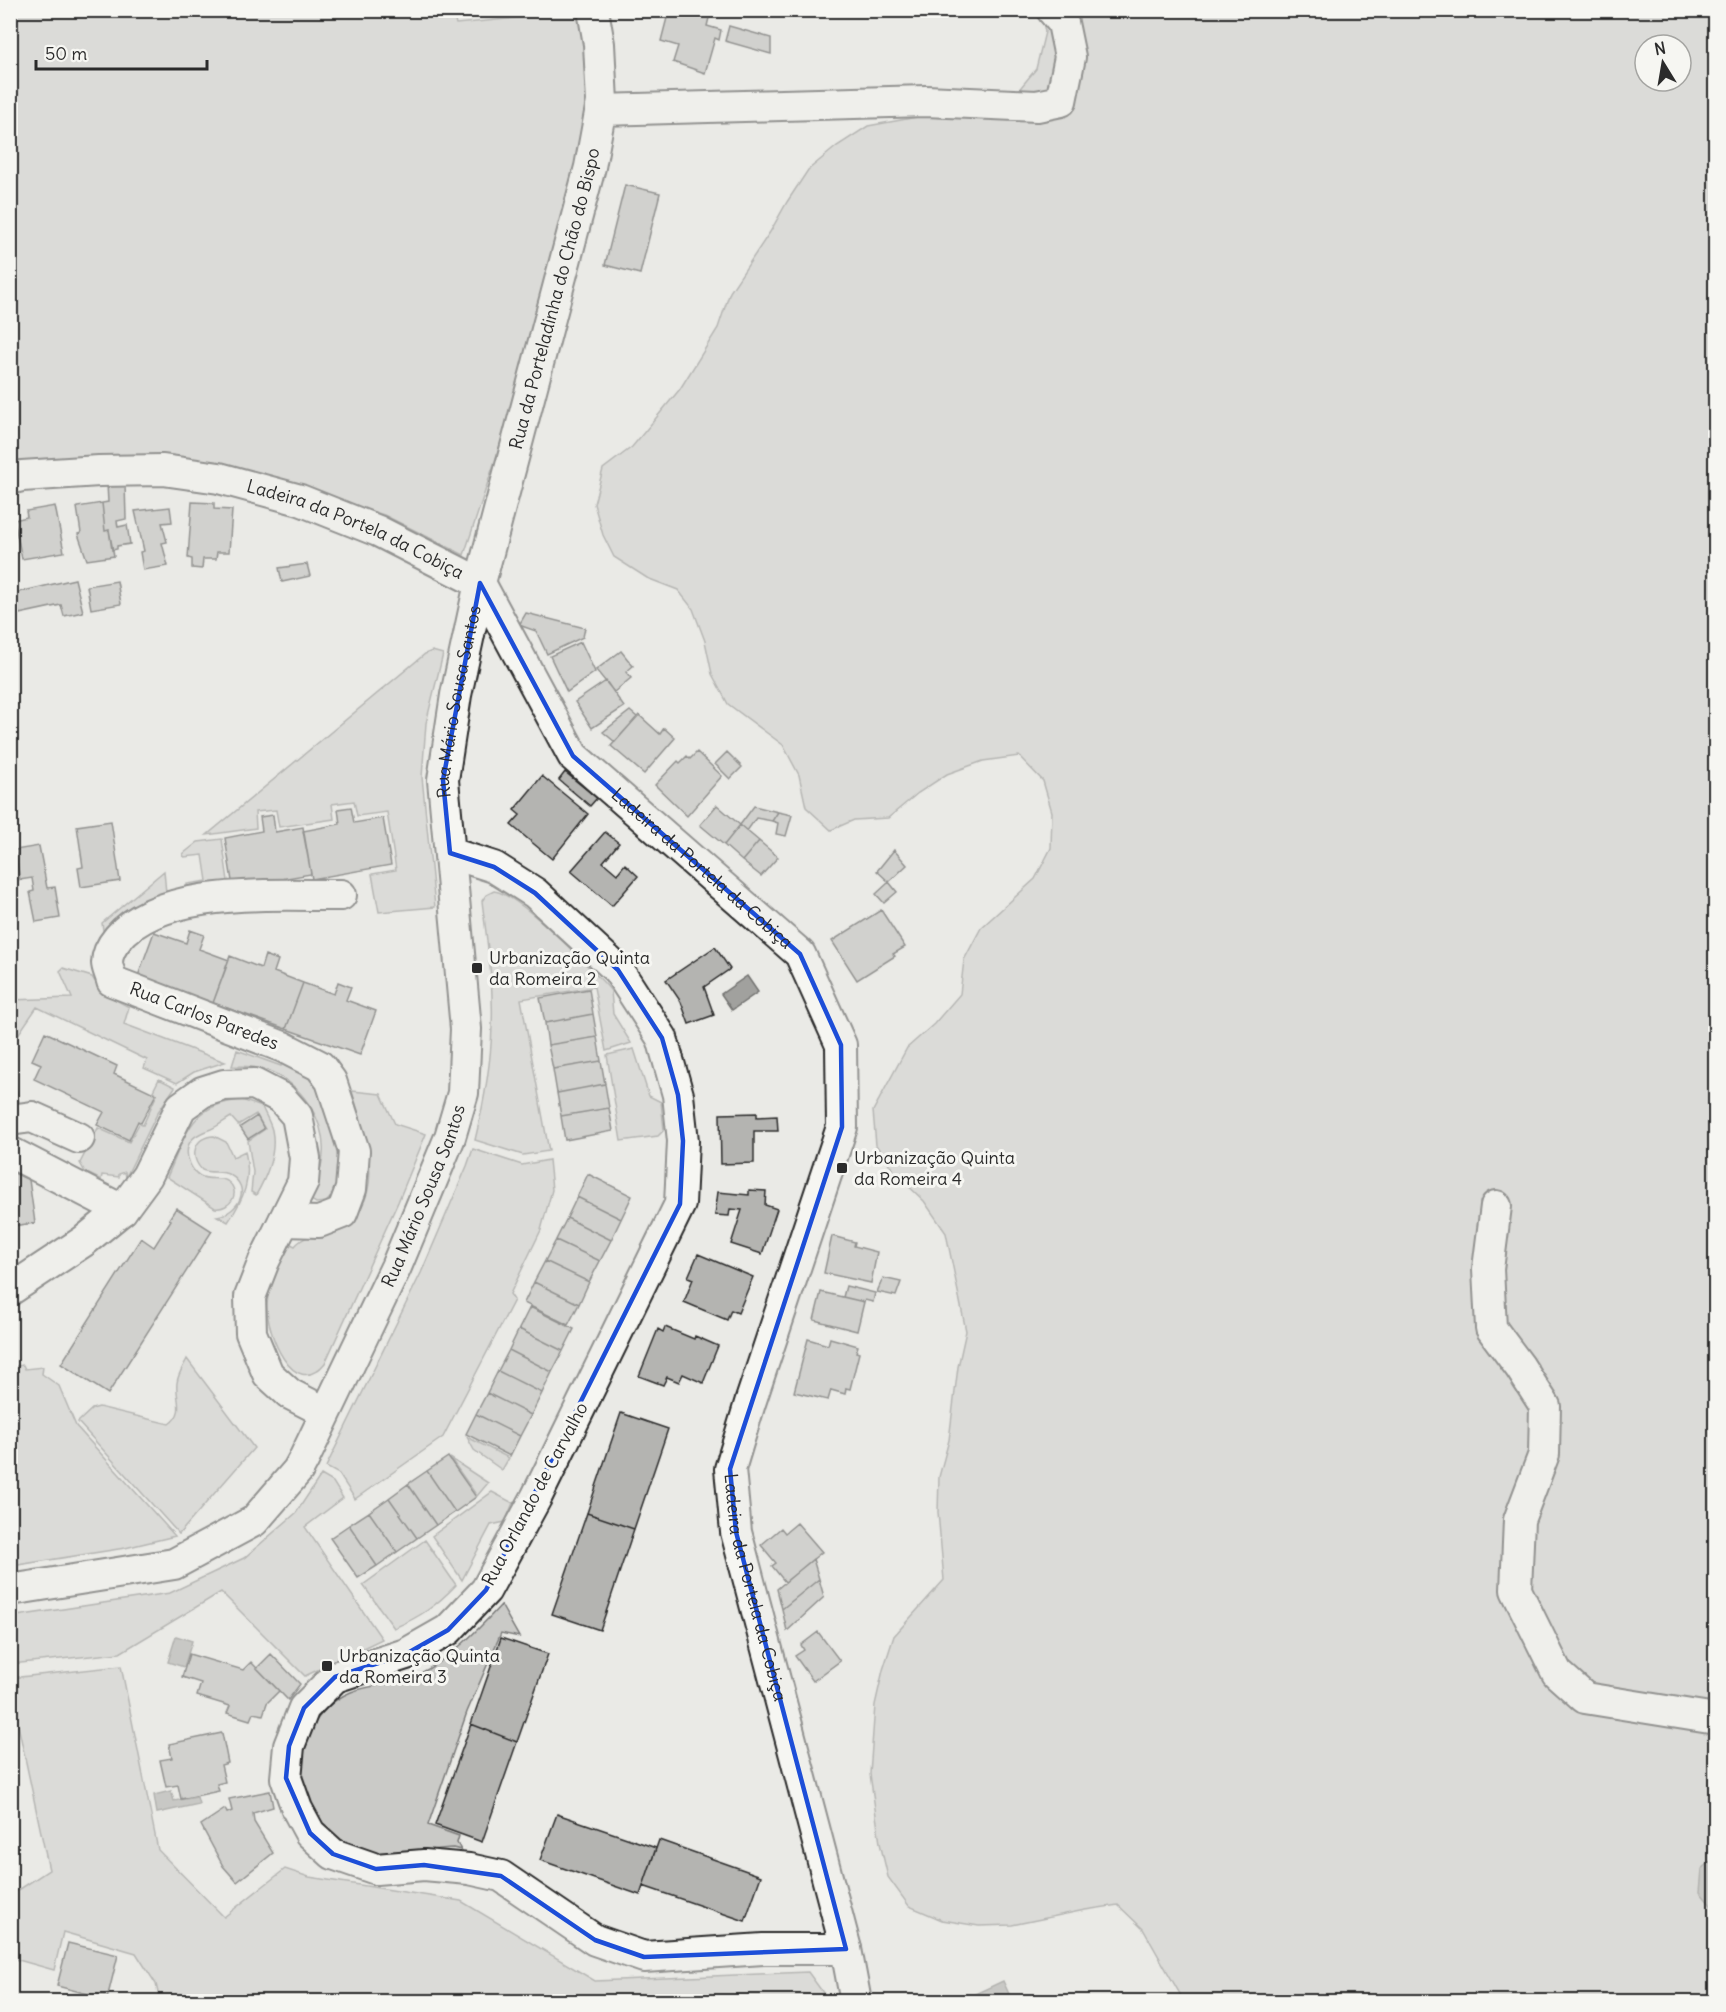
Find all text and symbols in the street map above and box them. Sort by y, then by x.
scale bar [36,33,207,71]
north arrow [1633,33,1693,93]
text: N [1653,37,1667,59]
text: 50 m [45,42,87,65]
street label: Rua da Porteladinha do Chão do Bispo [504,146,604,452]
street label: Ladeira da Portela da Cobiça [244,474,468,584]
street label: Rua Mário Sousa Santos [431,603,486,799]
street label: Ladeira da Portela da Cobiça [607,783,798,953]
place label: Urbanização Quinta da Romeira 2 [489,946,650,990]
marker: Urbanização Quinta da Romeira 2 [470,961,484,975]
street label: Rua Carlos Paredes [126,977,282,1055]
street label: Rua Mário Sousa Santos [376,1102,470,1291]
place label: Urbanização Quinta da Romeira 4 [854,1146,1015,1190]
marker: Urbanização Quinta da Romeira 4 [835,1161,849,1175]
street label: Rua Orlando de Carvalho [476,1398,593,1589]
street label: Ladeira da Portela da Cobiça [719,1472,792,1704]
place label: Urbanização Quinta da Romeira 3 [339,1644,500,1688]
marker: Urbanização Quinta da Romeira 3 [320,1659,334,1673]

